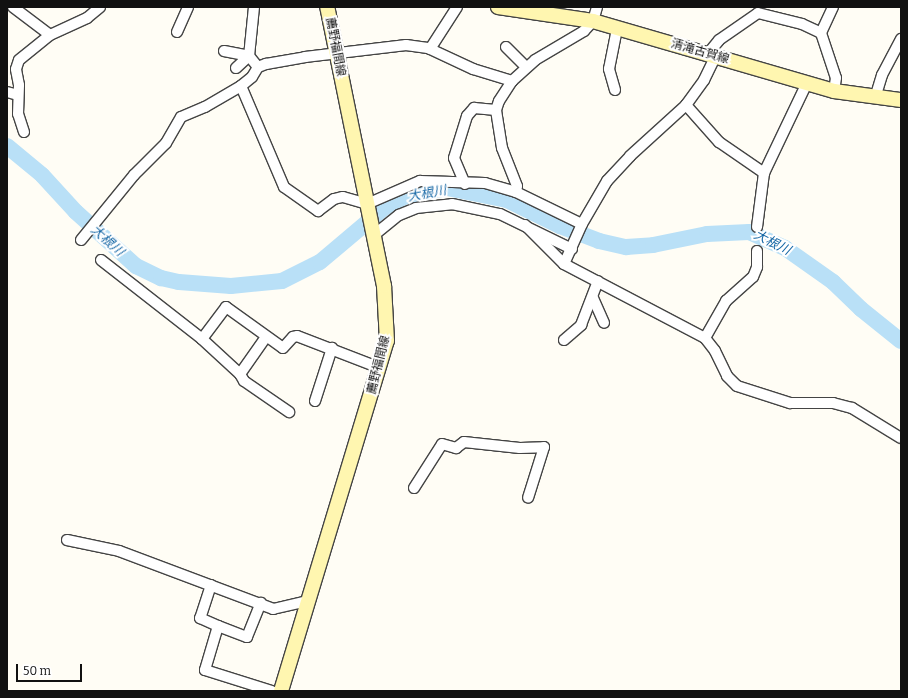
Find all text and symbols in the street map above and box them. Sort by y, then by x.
street label: 薦野福間線 [322,16,348,78]
street label: 清滝古賀線 [669,37,731,67]
water label: 大根川 [406,183,448,205]
water label: 大根川 [87,222,127,260]
water label: 大根川 [751,227,793,259]
street label: 薦野福間線 [365,334,393,396]
scale bar [18,656,84,682]
text: 50 m [23,664,51,678]

